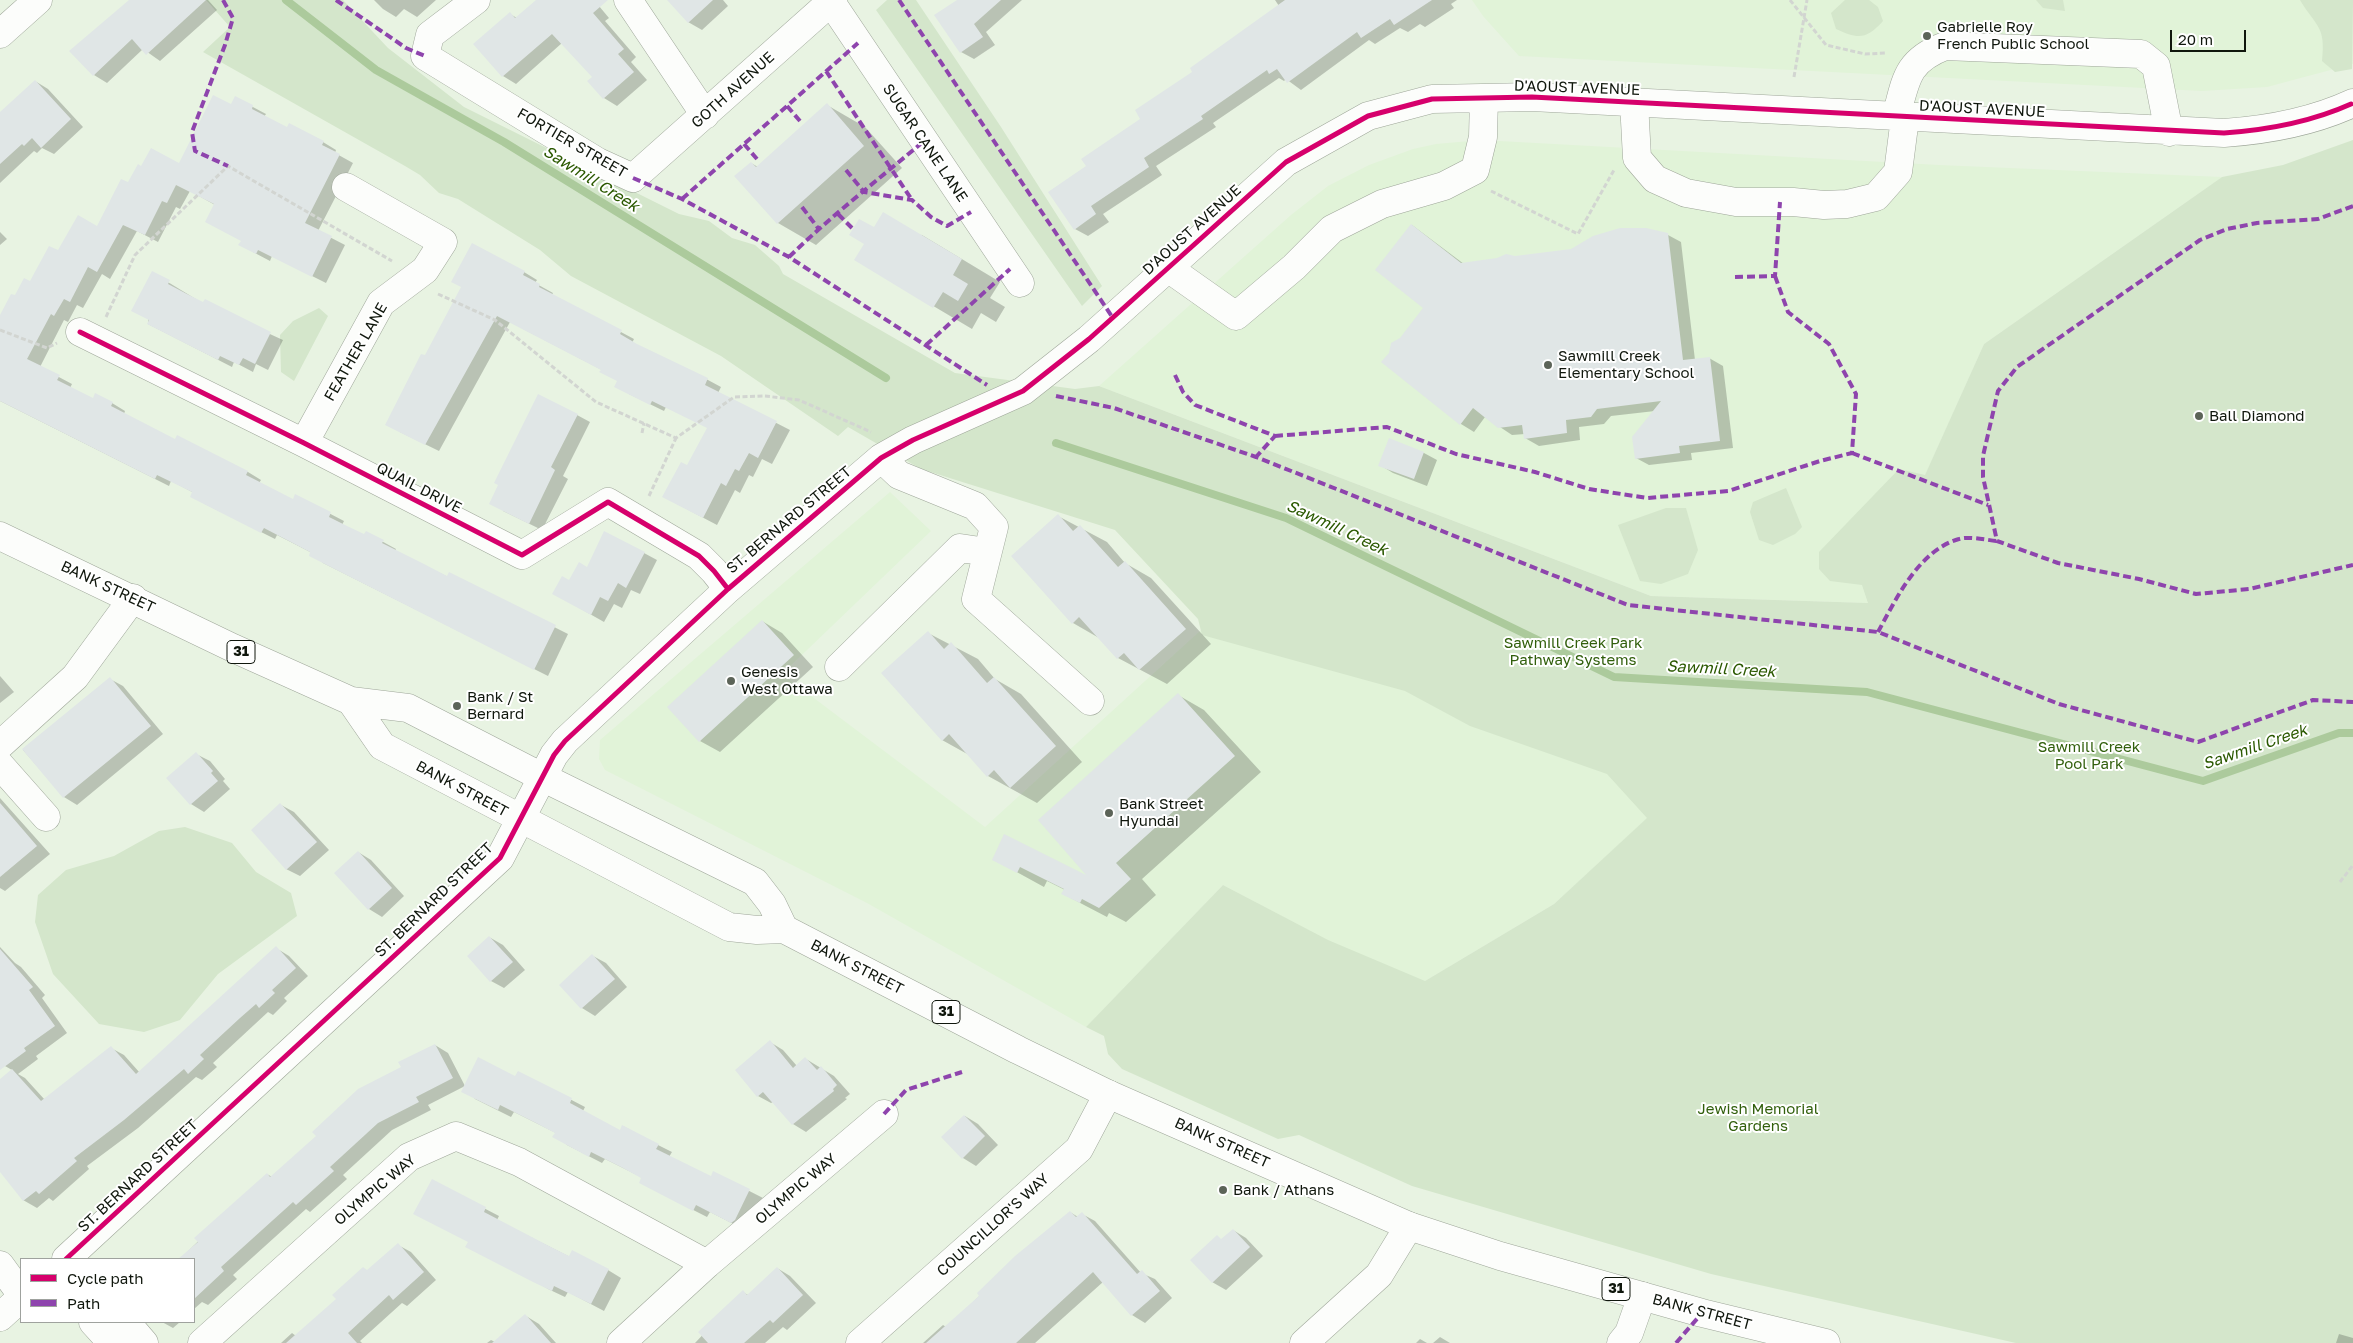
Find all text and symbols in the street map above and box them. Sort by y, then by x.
place label: Gabrielle Roy French Public School [1937,18,2089,53]
scale bar [2173,20,2249,52]
marker: Gabrielle Roy French Public School [1921,30,1933,42]
text: 20 m [2178,30,2213,48]
street label: GOTH AVENUE [688,48,778,132]
street label: D'AOUST AVENUE [1514,77,1640,99]
street label: SUGAR CANE LANE [879,80,971,206]
street label: D'AOUST AVENUE [1918,97,2046,121]
street label: FORTIER STREET [514,104,630,182]
water label: Sawmill Creek [540,142,642,216]
street label: D'AOUST AVENUE [1139,181,1245,279]
street label: FEATHER LANE [321,300,391,404]
place label: Sawmill Creek Elementary School [1558,347,1694,382]
marker: Sawmill Creek Elementary School [1542,359,1554,371]
place label: Ball Diamond [2209,407,2305,425]
marker: Ball Diamond [2193,410,2205,422]
street label: QUAIL DRIVE [373,459,465,517]
street label: ST. BERNARD STREET [723,463,855,577]
water label: Sawmill Creek [1283,496,1391,560]
street label: BANK STREET [58,557,158,617]
park label: Sawmill Creek Park Pathway Systems [1504,634,1642,669]
road number: 31 [227,640,255,664]
water label: Sawmill Creek [1666,657,1776,681]
place label: Genesis West Ottawa [741,663,833,698]
marker: Genesis West Ottawa [725,675,737,687]
place label: Bank / St Bernard [467,688,533,723]
marker: Bank / St Bernard [451,700,463,712]
water label: Sawmill Creek [2200,720,2310,774]
park label: Sawmill Creek Pool Park [2038,738,2140,773]
street label: BANK STREET [413,757,511,821]
place label: Bank Street Hyundai [1119,795,1203,830]
marker: Bank Street Hyundai [1103,807,1115,819]
street label: ST. BERNARD STREET [371,839,497,961]
street label: BANK STREET [807,936,907,998]
road number: 31 [932,1000,960,1024]
park label: Jewish Memorial Gardens [1698,1100,1818,1135]
street label: BANK STREET [1172,1114,1272,1172]
street label: ST. BERNARD STREET [74,1116,202,1236]
street label: OLYMPIC WAY [752,1150,840,1228]
street label: OLYMPIC WAY [331,1151,419,1229]
street label: COUNCILLOR'S WAY [933,1170,1053,1280]
place label: Bank / Athans [1233,1181,1334,1199]
marker: Bank / Athans [1217,1184,1229,1196]
legend [20,1258,195,1323]
text: Cycle path [67,1269,143,1287]
road number: 31 [1602,1278,1630,1300]
street label: BANK STREET [1650,1290,1754,1334]
text: Path [67,1294,100,1312]

